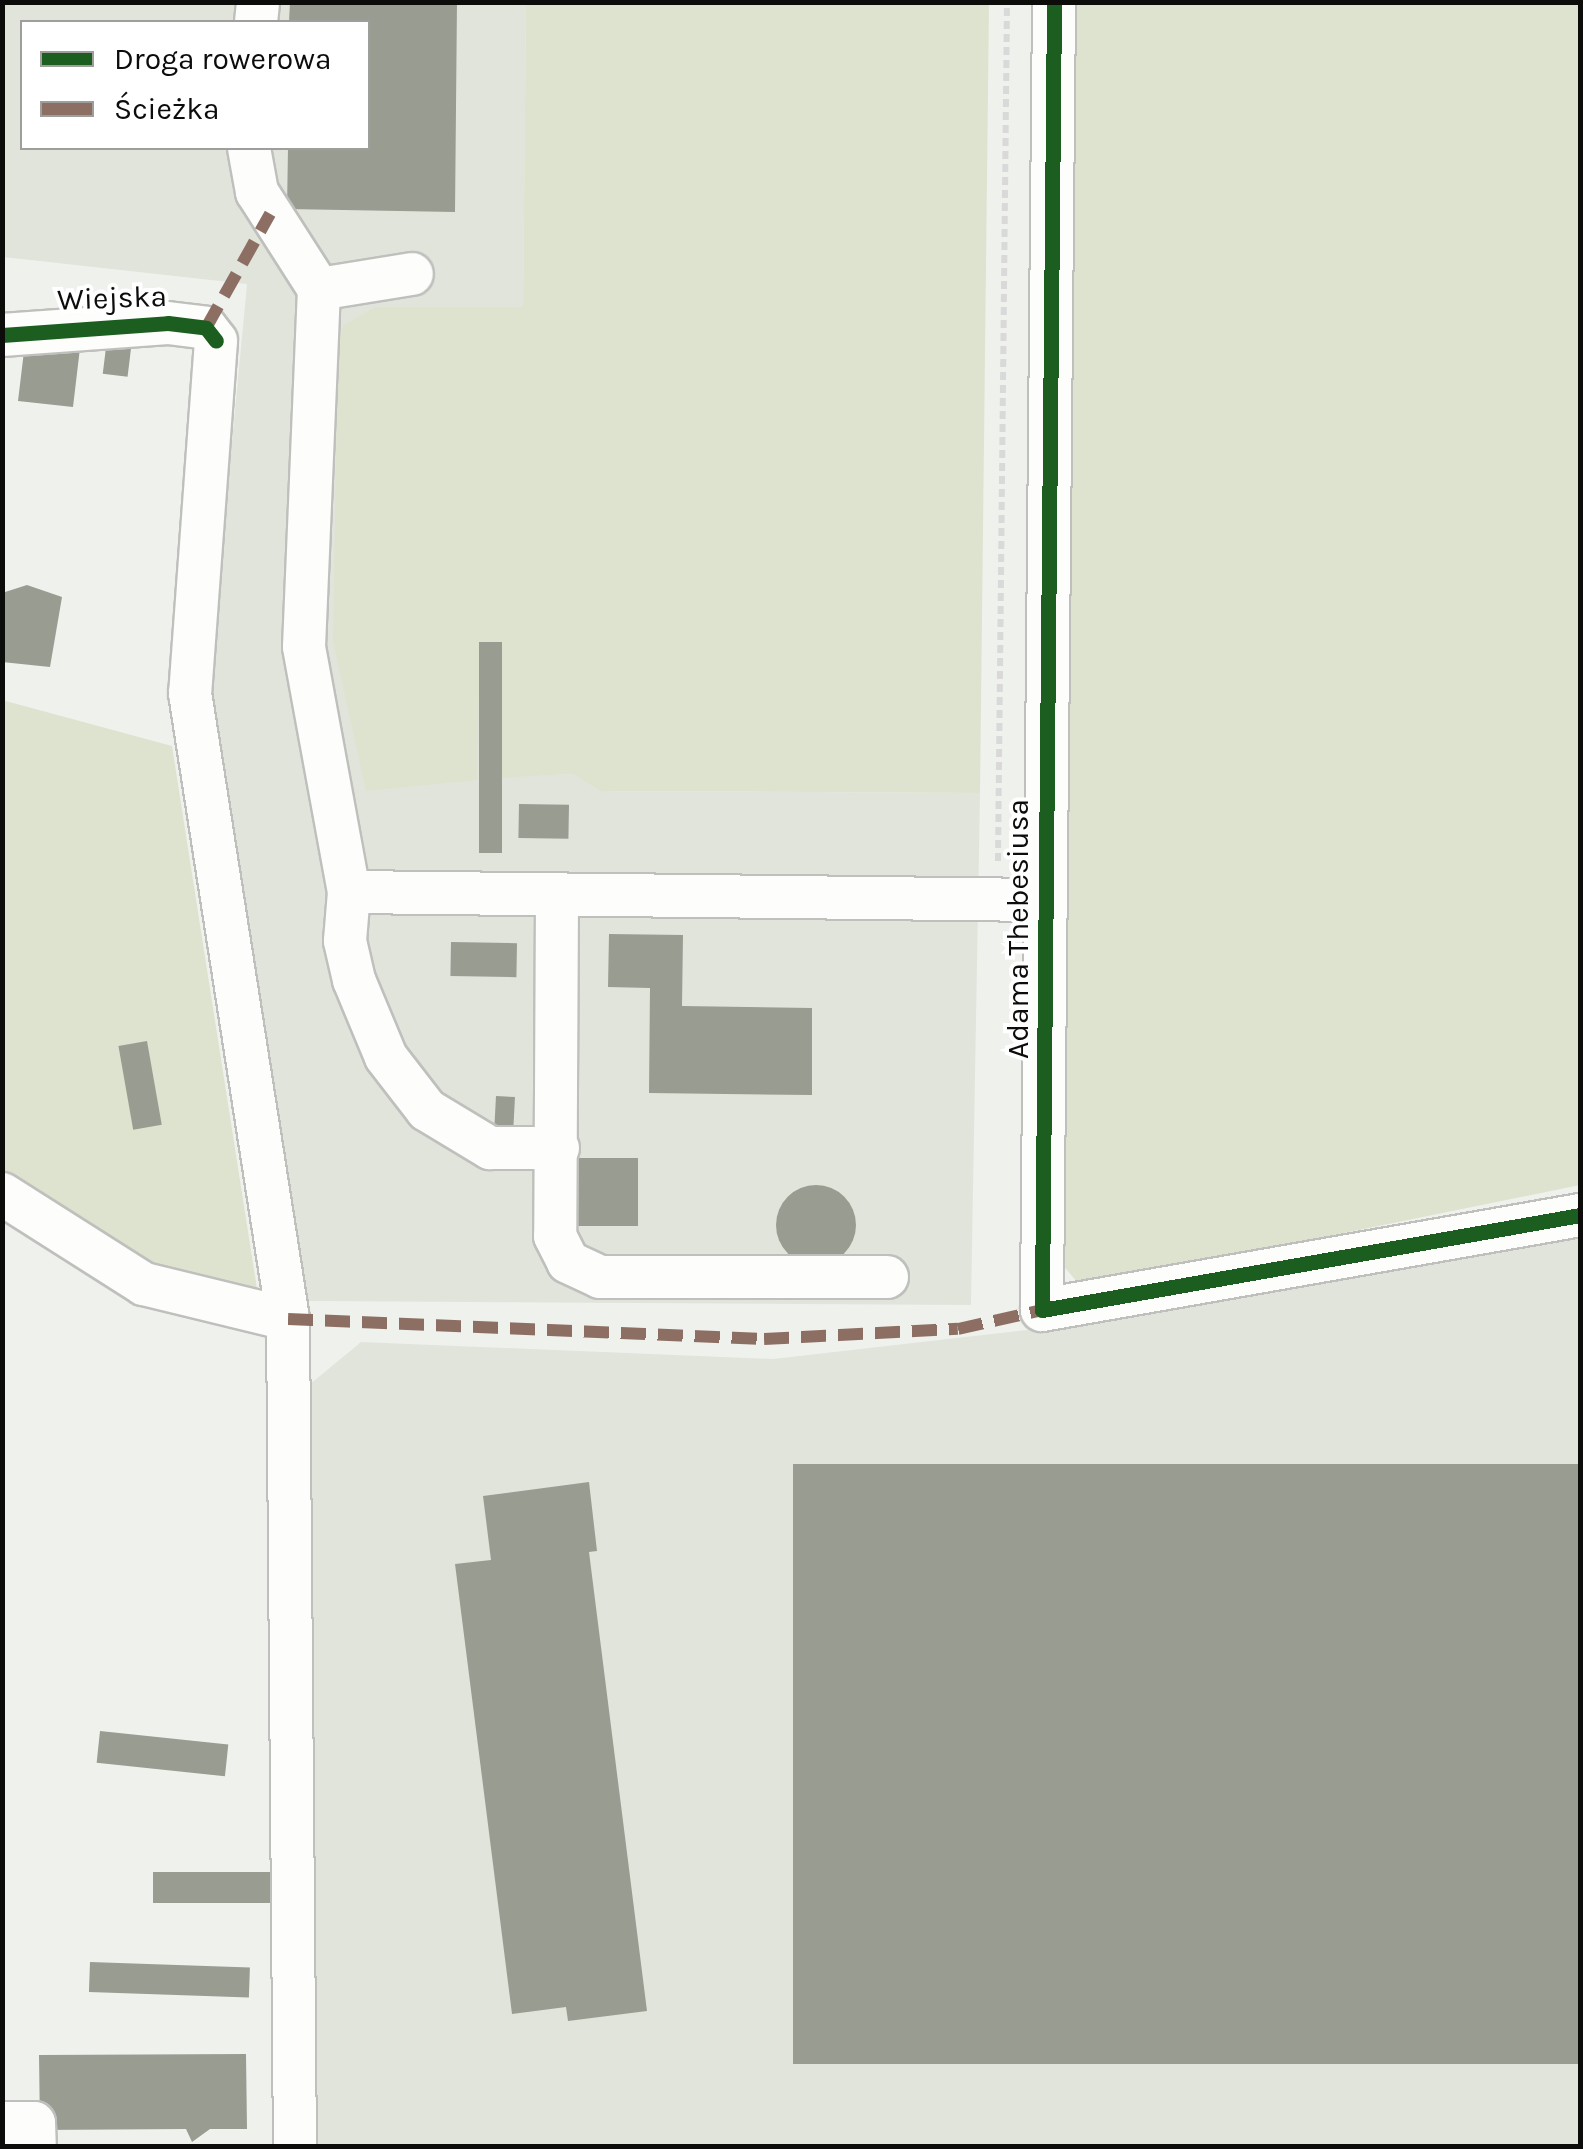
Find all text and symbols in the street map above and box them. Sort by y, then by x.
legend [20,20,370,150]
text: Droga rowerowa [114,41,332,77]
text: Ścieżka [114,91,220,127]
street label: Wiejska [57,278,167,318]
street label: Adama Thebesiusa [1000,799,1036,1059]

